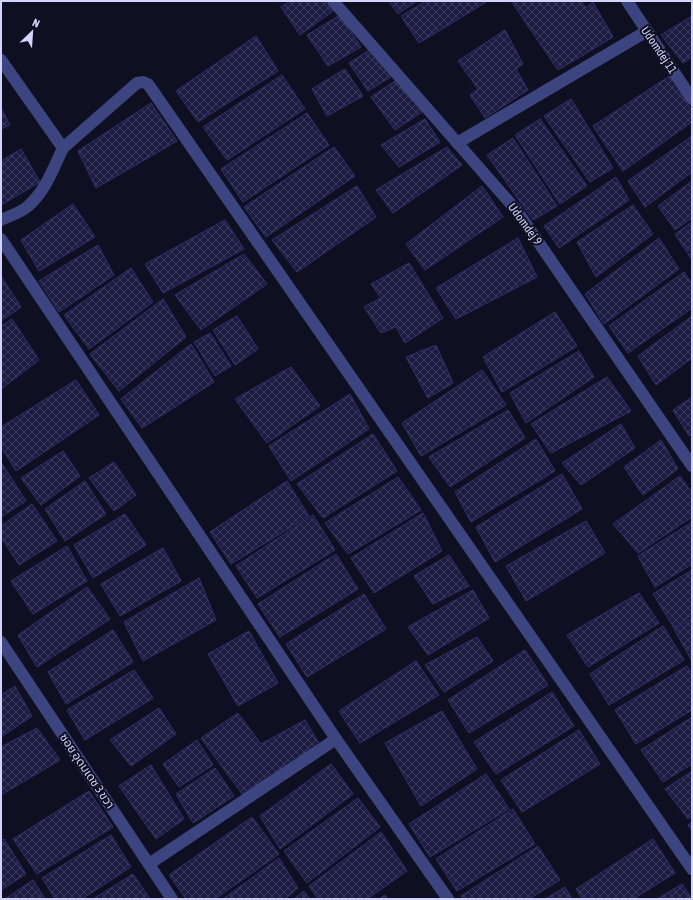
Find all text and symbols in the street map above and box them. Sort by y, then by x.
north arrow [12,12,52,52]
text: N [31,16,42,30]
street label: Udomdej 11 [638,24,680,77]
street label: Udomdej 9 [505,200,545,248]
street label: ซอย อุดมเดช 3 ขวา [57,731,117,811]

